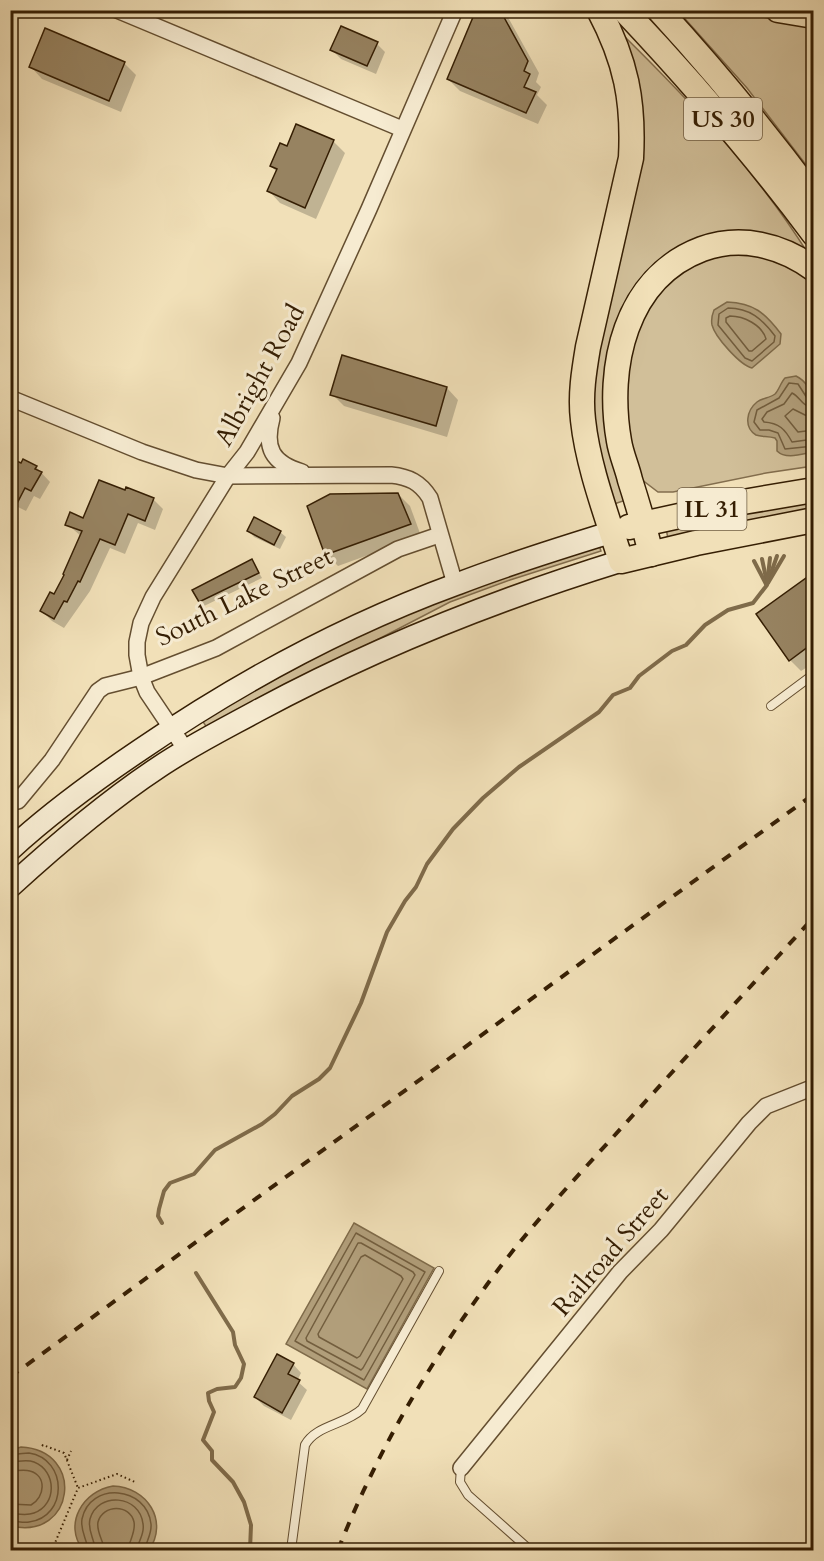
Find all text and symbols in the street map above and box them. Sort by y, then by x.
road number: US 30 [684,98,762,140]
street label: Albright Road [206,298,313,452]
road number: IL 31 [678,488,746,530]
street label: South Lake Street [150,538,339,654]
street label: Railroad Street [544,1179,677,1324]

